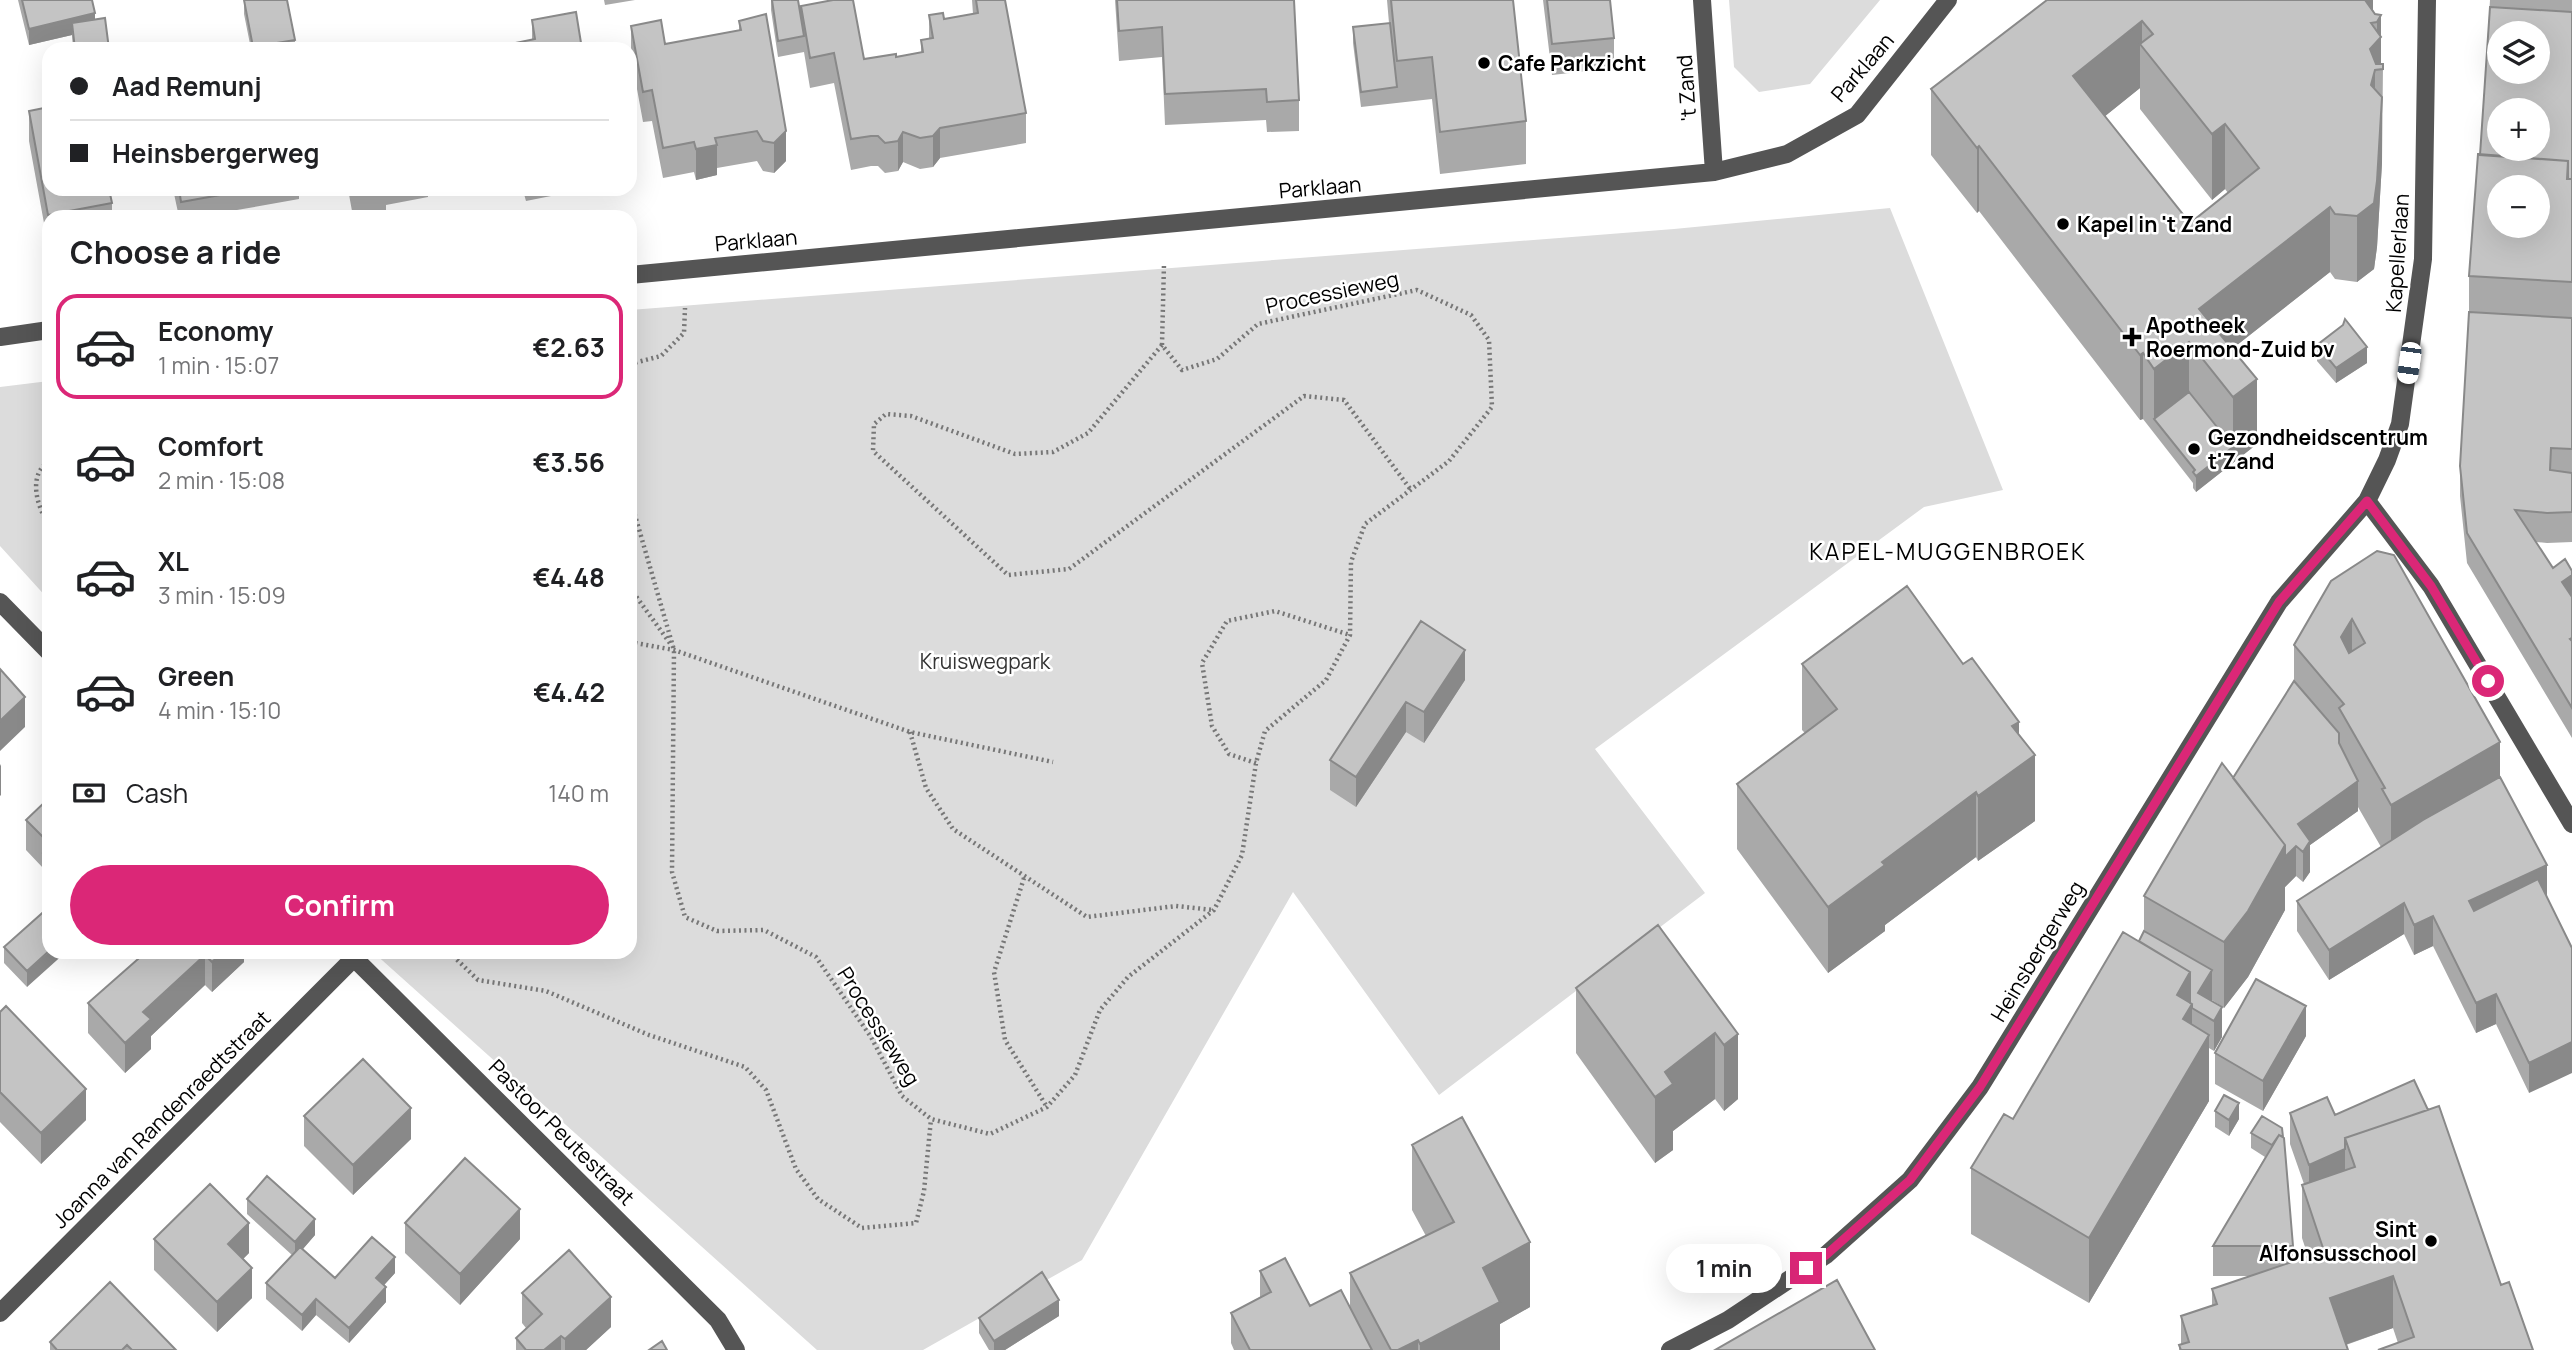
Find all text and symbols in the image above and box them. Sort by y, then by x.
map controls [2487,21,2550,238]
button: layers [2487,21,2550,84]
street label: Parklaan [1824,27,1900,107]
place label: Cafe Parkzicht [1498,49,1646,77]
street label: 't Zand [1670,54,1702,122]
marker: Cafe Parkzicht [1476,55,1492,71]
text: Aad Remunj [112,68,261,104]
button: + [2487,98,2550,161]
text: Heinsbergerweg [112,135,320,171]
street label: Parklaan [1278,169,1362,205]
button: − [2487,175,2550,238]
street label: Kapellerlaan [2379,193,2415,313]
place label: Kapel in 't Zand [2077,210,2232,238]
marker: Kapel in 't Zand [2055,216,2071,232]
street label: Parklaan [714,222,798,258]
text: Choose a ride [70,230,281,274]
street label: Processieweg [1263,264,1401,320]
place label: Apotheek Roermond-Zuid bv [2146,311,2335,363]
text: Economy [158,313,273,349]
icon: car [74,315,137,378]
text: €2.63 [533,329,605,365]
marker: Apotheek Roermond-Zuid bv [2124,329,2140,345]
car [2396,341,2423,385]
text: 1 min · 15:07 [158,349,279,381]
place label: Gezondheidscentrum t'Zand [2208,423,2428,475]
text: Comfort [158,428,264,464]
icon: car [74,430,137,493]
marker: Gezondheidscentrum t'Zand [2186,441,2202,457]
text: €3.56 [533,444,605,480]
text: 2 min · 15:08 [158,464,285,496]
district label: KAPEL-MUGGENBROEK [1809,535,2087,567]
text: XL [158,543,189,579]
icon: car [74,545,137,608]
text: €4.48 [533,559,605,595]
text: 3 min · 15:09 [158,579,286,611]
park label: Kruiswegpark [920,647,1051,675]
text: Green [158,658,234,694]
icon: car [74,660,137,723]
route start [2472,665,2504,697]
text: €4.42 [533,674,605,710]
text: 4 min · 15:10 [158,694,281,726]
icon: cash [70,774,108,812]
text: Cash [126,775,188,811]
text: 140 m [548,777,609,809]
button: Confirm [70,865,609,945]
street label: Heinsbergerweg [1984,875,2090,1027]
street label: Processieweg [831,961,927,1091]
street label: Joanna van Randenraedtstraat [46,1004,276,1234]
street label: Pastoor Peutestraat [483,1053,641,1211]
place label: Sint Alfonsusschool [2259,1215,2417,1267]
marker: Sint Alfonsusschool [2423,1233,2439,1249]
callout: 1 min [1666,1244,1782,1292]
text: 1 min [1696,1252,1752,1284]
route end [1790,1252,1822,1284]

